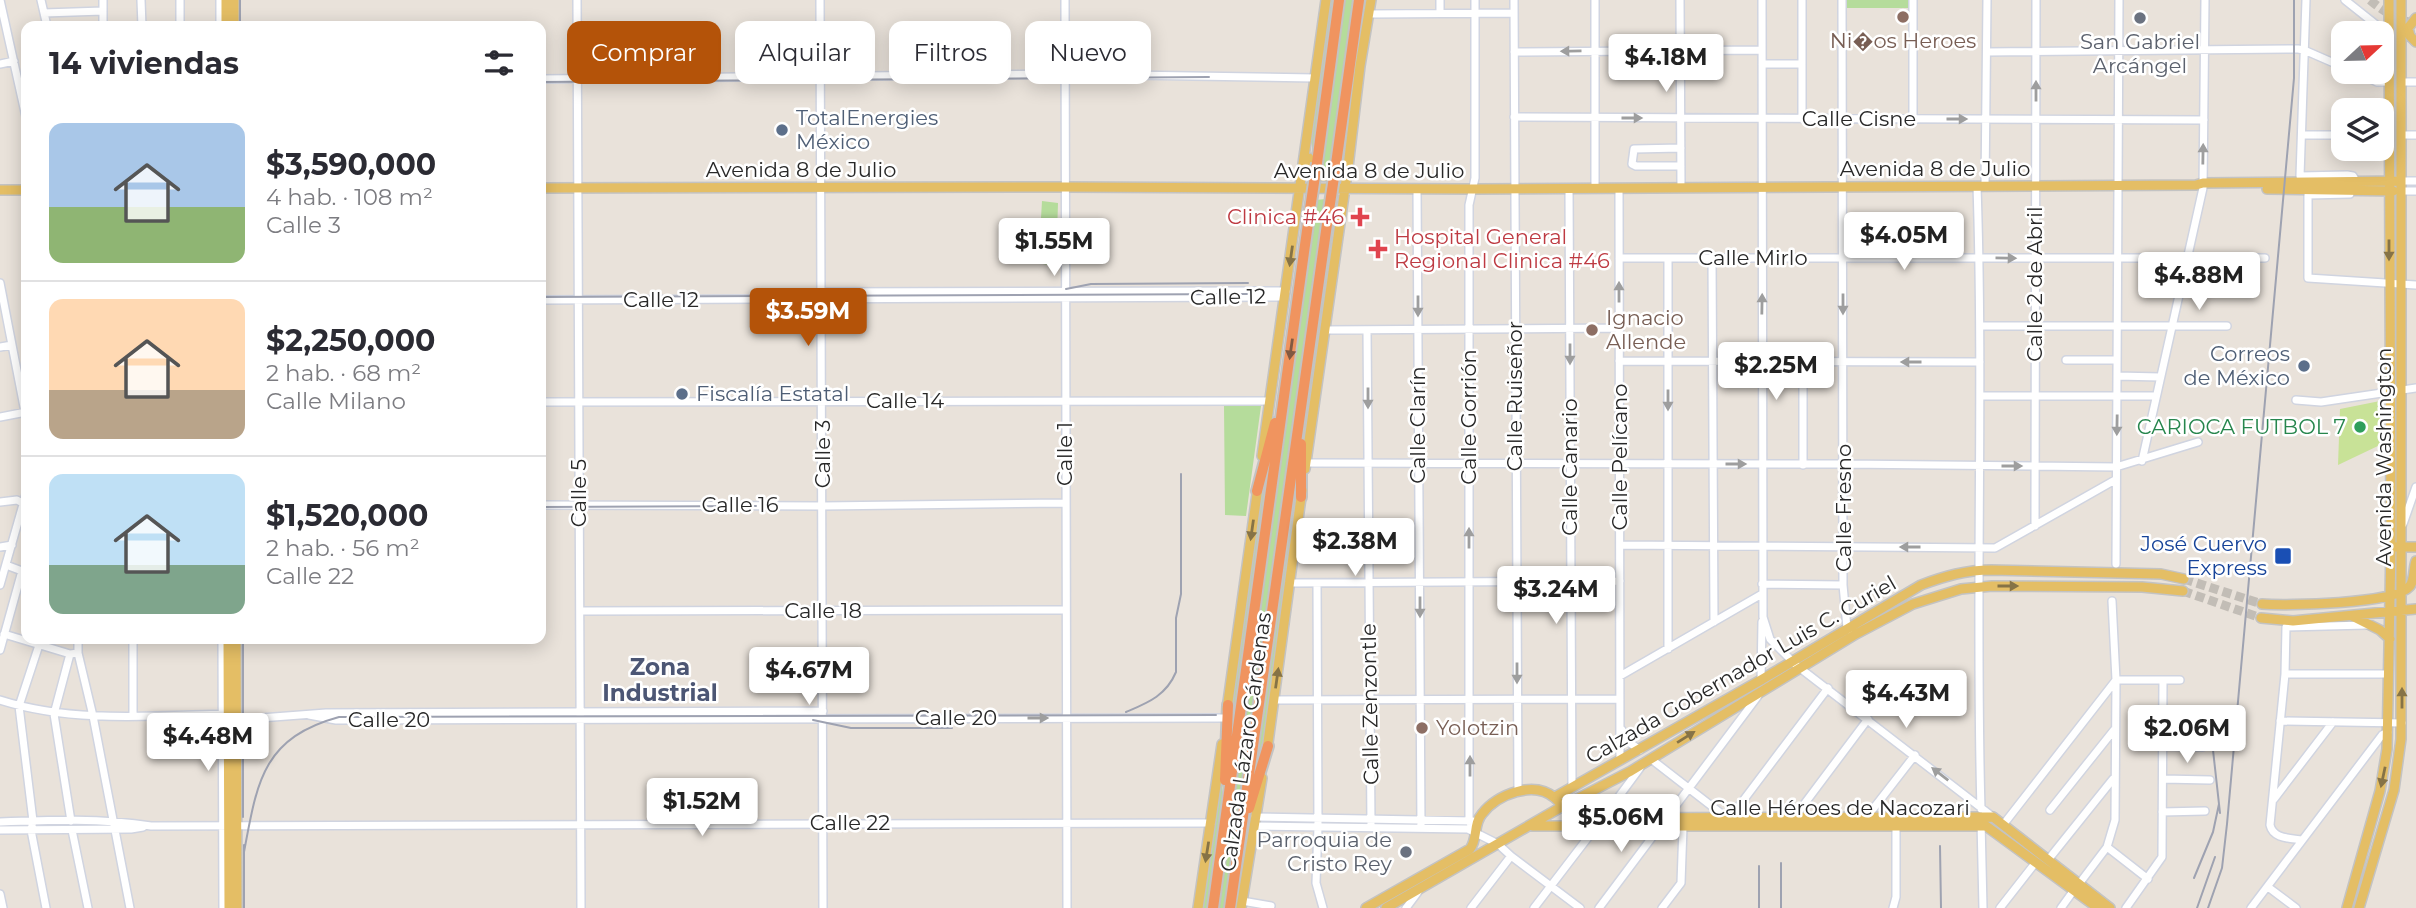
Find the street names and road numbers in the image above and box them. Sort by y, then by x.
street label: Calle Cisne [1802,106,1916,131]
street label: Avenida 8 de Julio [1840,156,2030,181]
street label: Avenida 8 de Julio [706,157,896,182]
street label: Avenida 8 de Julio [1274,158,1464,183]
street label: Calle 2 de Abril [2022,206,2047,362]
street label: Calle Mirlo [1698,245,1808,270]
street label: Calle 12 [1190,283,1266,310]
street label: Calle 12 [623,287,699,312]
street label: Calle Ruiseñor [1502,321,1527,471]
street label: Avenida Washington [2371,348,2396,566]
street label: Calle Gorrión [1456,349,1481,485]
street label: Calle Clarín [1405,366,1430,484]
street label: Calle Pelícano [1607,384,1632,530]
street label: Calle 14 [866,388,944,413]
street label: Calle Canario [1557,398,1582,536]
street label: Calle 3 [810,420,835,488]
street label: Calle 1 [1052,422,1077,486]
street label: Calle Fresno [1831,444,1856,572]
street label: Calle 5 [566,459,591,527]
street label: Calle 16 [702,492,779,517]
street label: Calzada Gobernador Luis C. Curiel [1581,570,1900,769]
street label: Calle 18 [784,598,862,623]
street label: Calzada Lázaro Cárdenas [1215,611,1276,873]
street label: Calle Zenzontle [1356,623,1383,785]
street label: Calle 20 [915,705,997,730]
street label: Calle 20 [348,707,430,732]
street label: Calle Héroes de Nacozari [1710,795,1970,820]
street label: Calle 22 [810,810,890,835]

